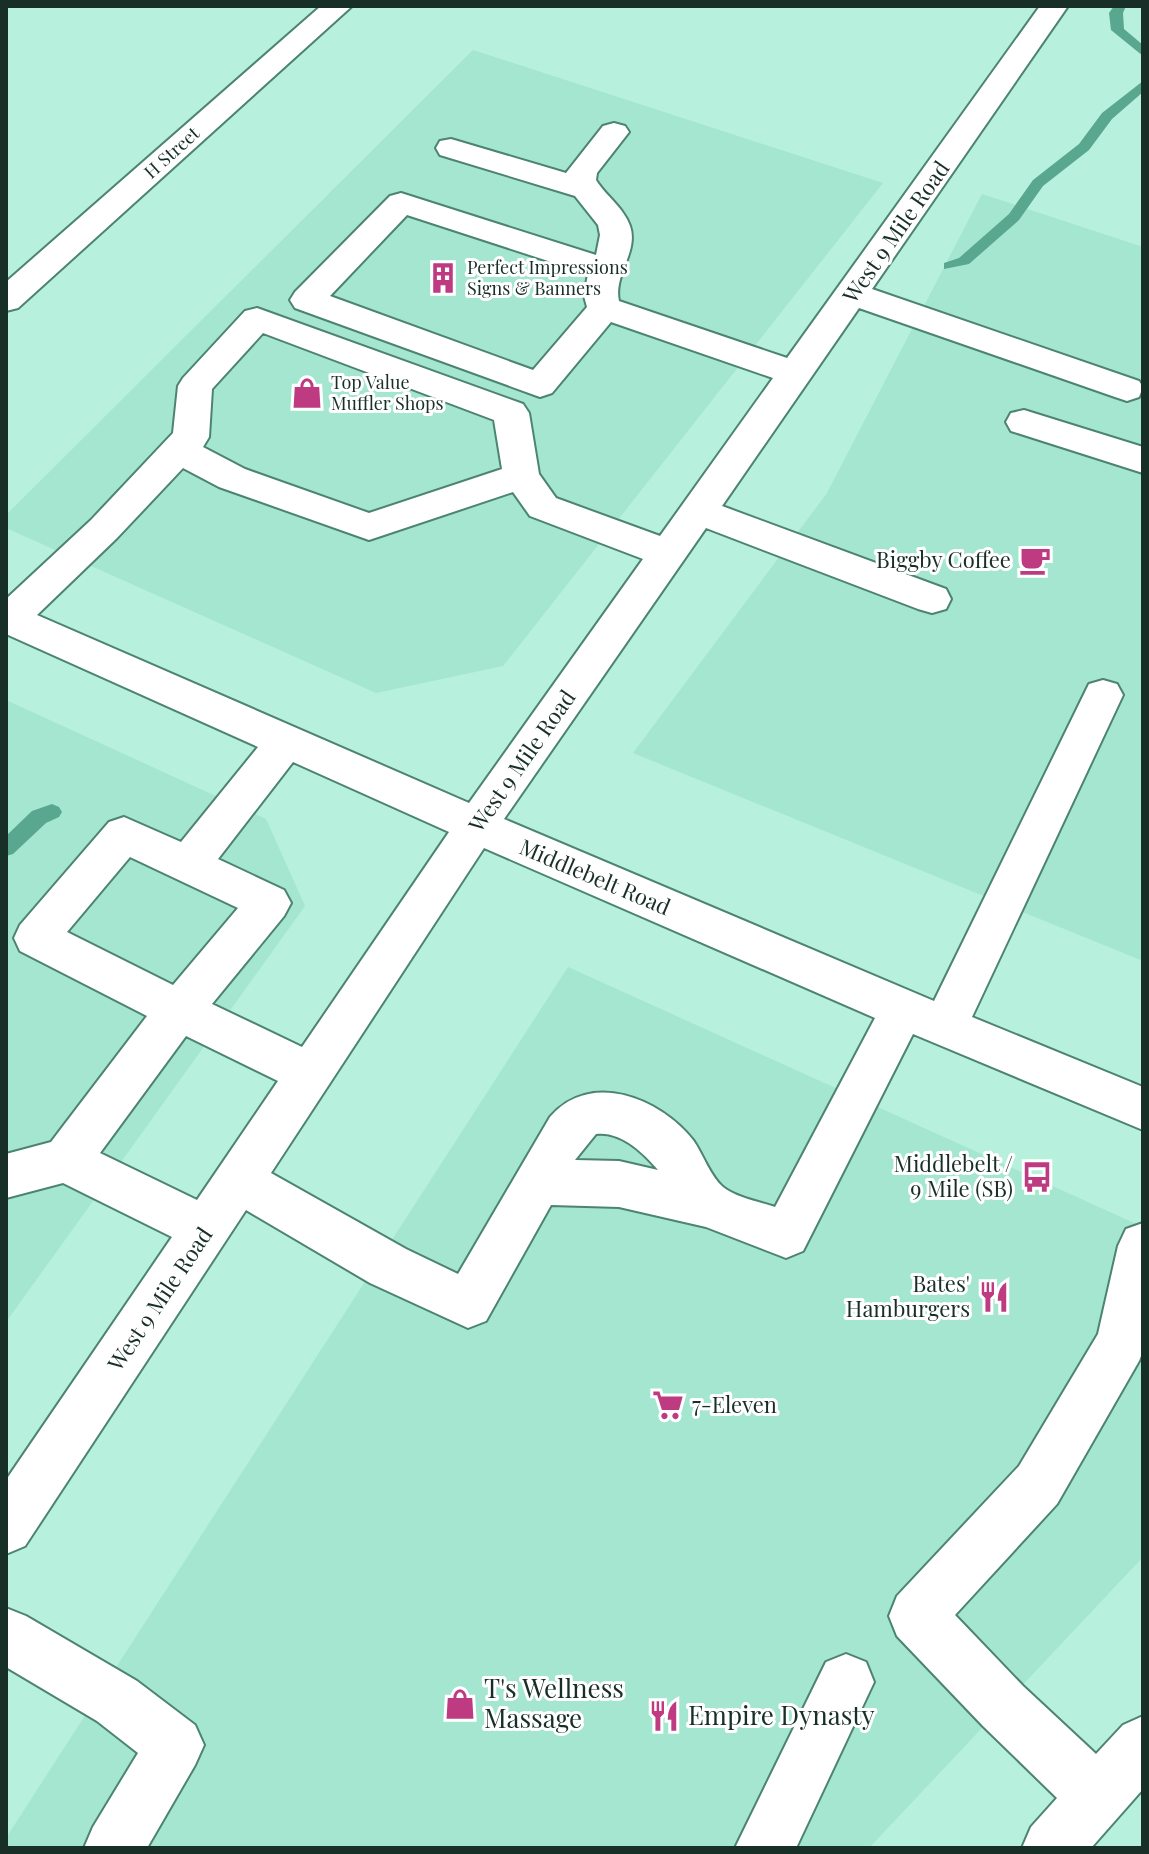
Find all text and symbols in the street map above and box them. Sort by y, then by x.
street label: H Street [139,121,205,183]
street label: West 9 Mile Road [834,154,956,309]
place label: Perfect Impressions Signs & Banners [467,255,628,300]
building icon: Perfect Impressions Signs & Banners [426,261,460,295]
place label: Top Value Muffler Shops [331,370,444,415]
shop icon: Top Value Muffler Shops [290,376,324,410]
cafe icon: Biggby Coffee [1018,543,1052,577]
place label: Biggby Coffee [876,544,1011,574]
street label: West 9 Mile Road [460,683,582,838]
street label: Middlebelt Road [515,831,676,921]
place label: Middlebelt / 9 Mile (SB) [894,1148,1013,1203]
bus stop icon: Middlebelt / 9 Mile (SB) [1020,1160,1054,1194]
street label: West 9 Mile Road [99,1221,218,1377]
place label: Bates' Hamburgers [846,1268,970,1323]
restaurant icon: Bates' Hamburgers [977,1280,1011,1314]
supermarket icon: 7-Eleven [651,1388,685,1422]
place label: 7-Eleven [692,1389,777,1419]
place label: T's Wellness Massage [484,1670,624,1735]
shop icon: T's Wellness Massage [443,1687,477,1721]
place label: Empire Dynasty [688,1697,875,1732]
restaurant icon: Empire Dynasty [647,1699,681,1733]

